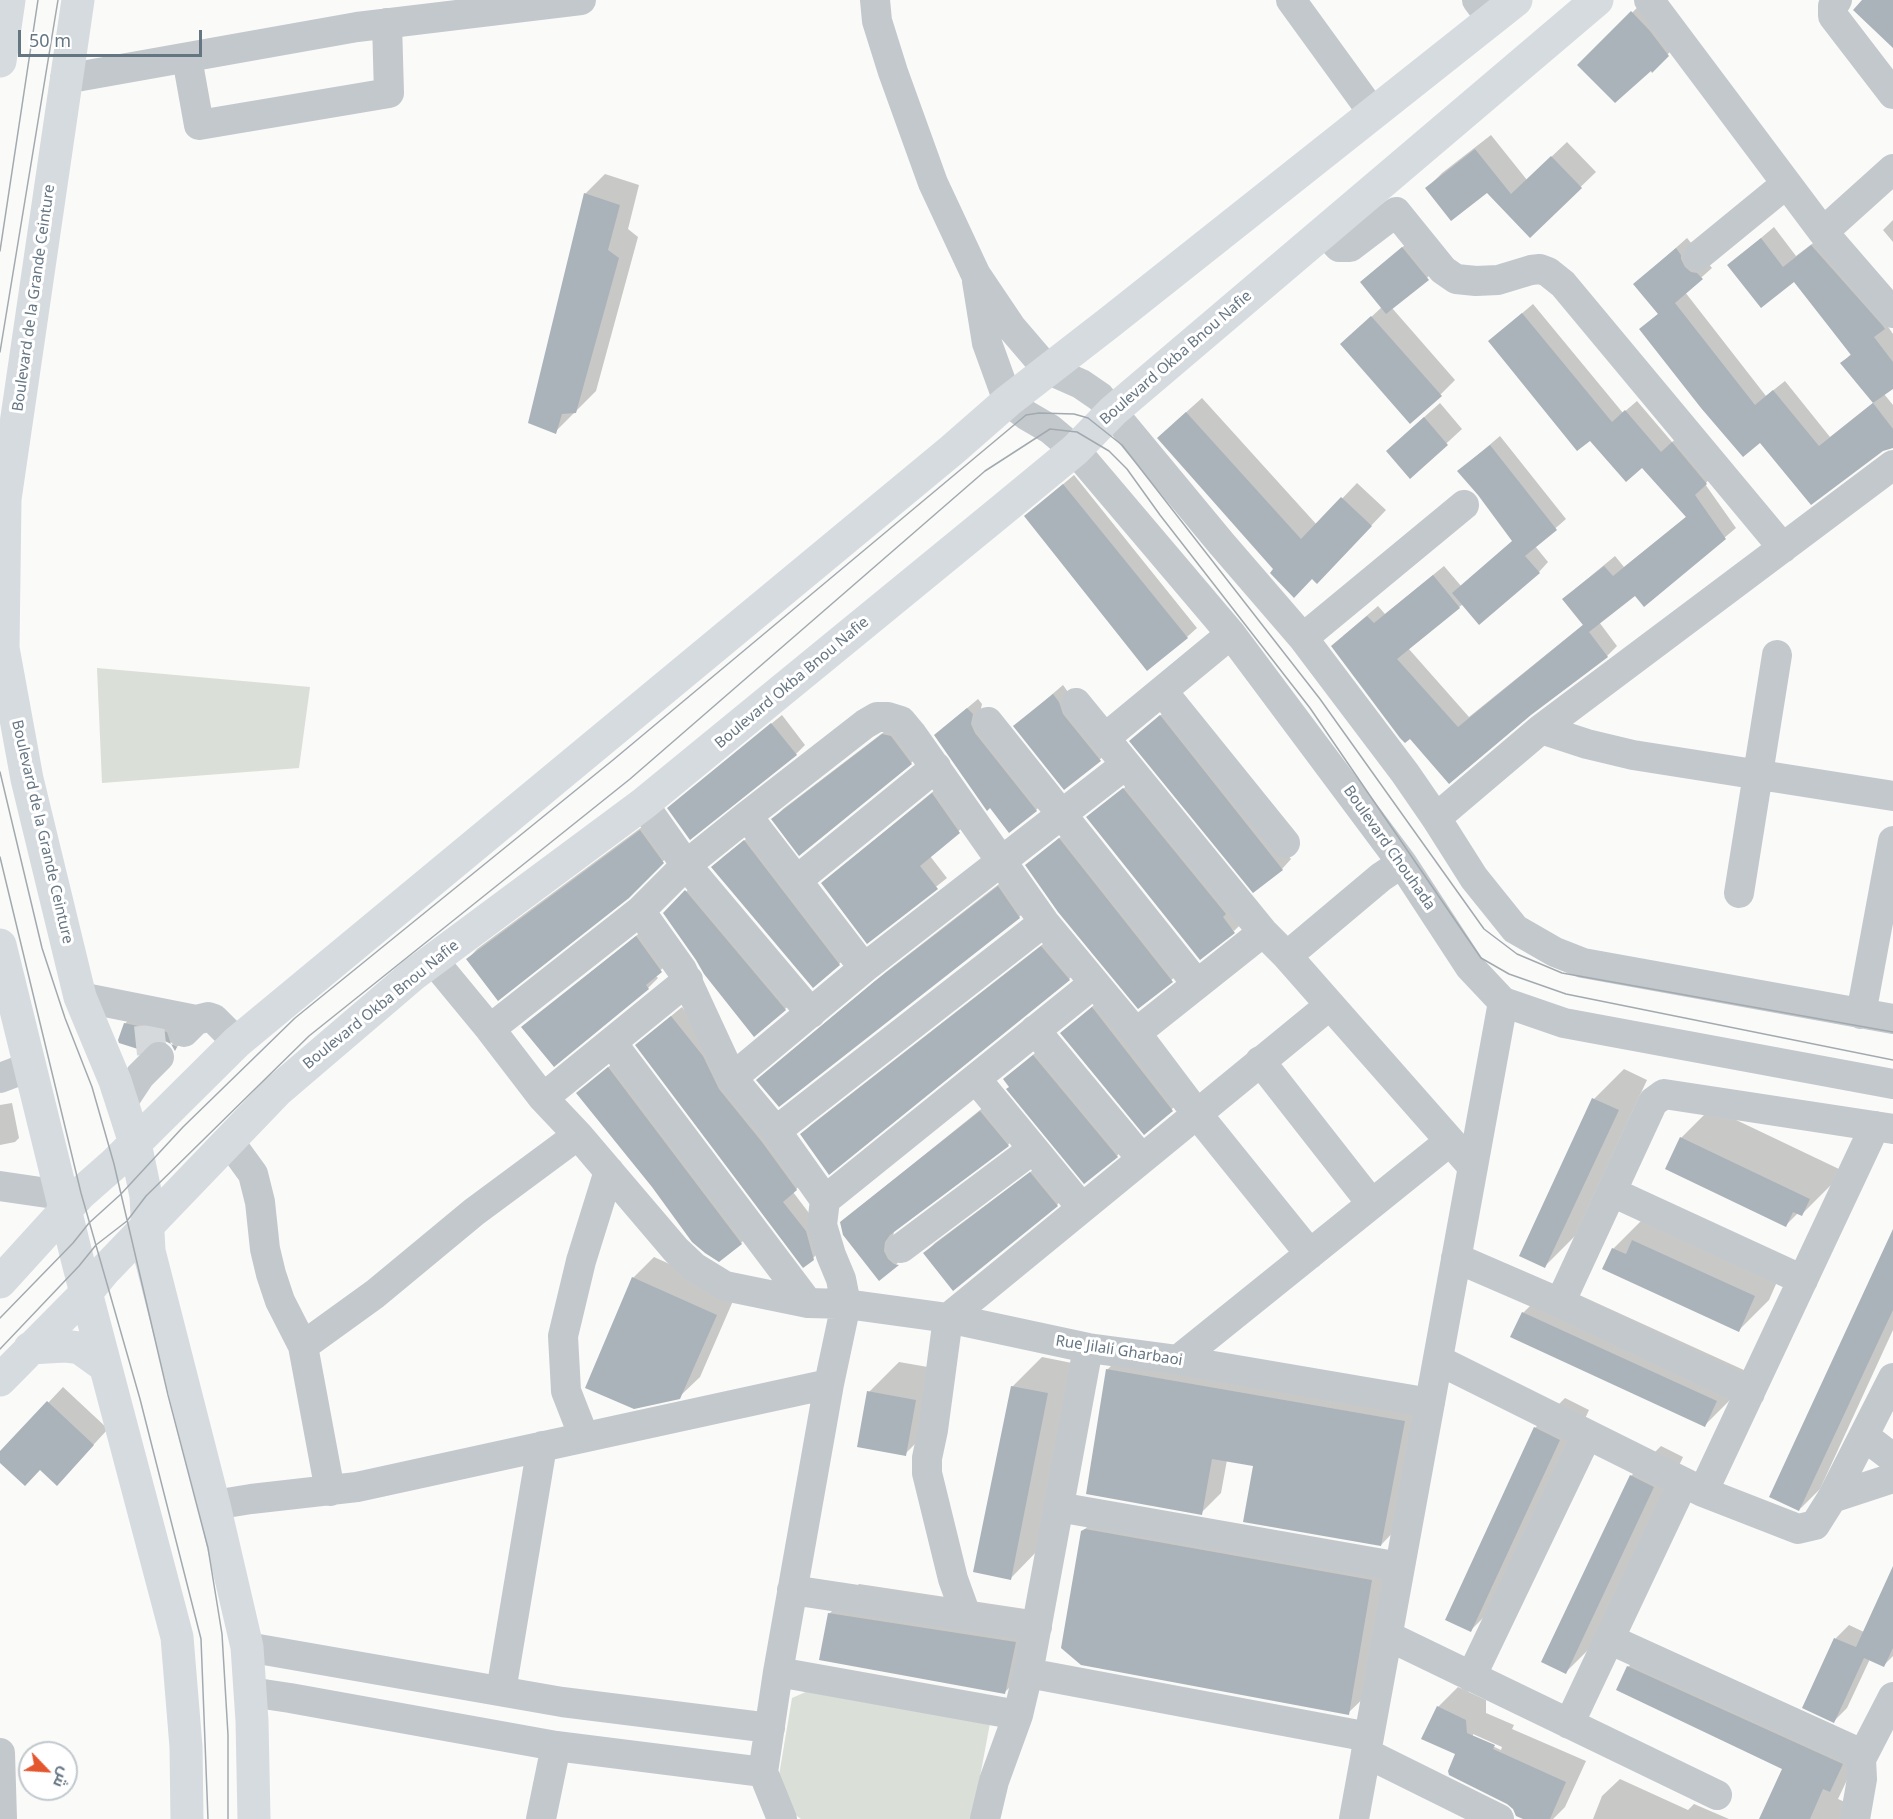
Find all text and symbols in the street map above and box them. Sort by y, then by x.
scale bar [21,18,206,56]
text: 50 m [29,28,71,52]
street label: Boulevard de la Grande Ceinture [9,183,59,413]
street label: Boulevard Okba Bnou Nafie [1097,287,1255,429]
street label: Boulevard Okba Bnou Nafie [712,613,872,753]
street label: Boulevard de la Grande Ceinture [7,718,77,946]
street label: Boulevard Chouhada [1339,782,1439,914]
street label: Boulevard Okba Bnou Nafie [300,937,462,1073]
street label: Rue Jilali Gharbaoi [1054,1332,1184,1370]
north arrow [18,1741,78,1801]
text: ش [48,1764,77,1792]

